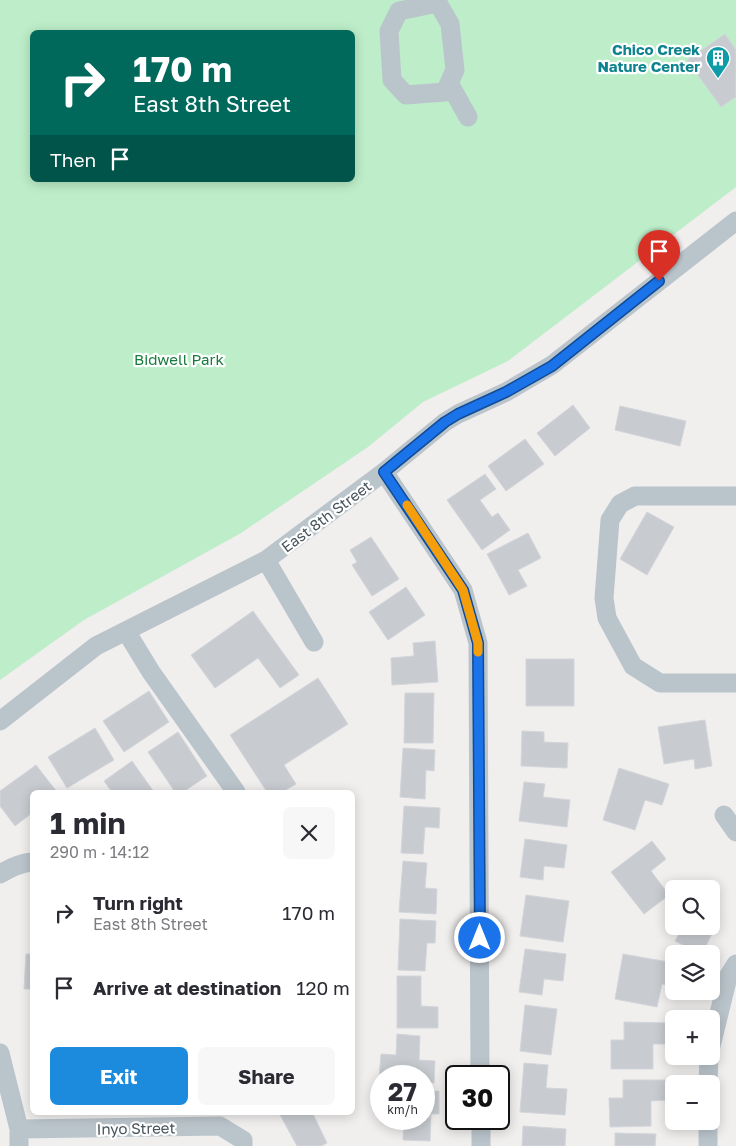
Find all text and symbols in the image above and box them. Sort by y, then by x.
place label: Chico Creek Nature Center [597,40,700,75]
building icon: Chico Creek Nature Center [705,45,731,79]
text: 170 m [133,48,232,90]
icon: right [50,50,115,115]
text: East 8th Street [133,90,291,117]
icon: arrive [106,145,134,173]
text: Then [50,148,96,171]
pin [638,230,680,281]
icon: arrive [645,237,673,265]
park label: Bidwell Park [134,350,224,368]
street label: East 8th Street [278,476,374,556]
text: 1 min [50,805,126,841]
button: close [283,807,335,859]
text: 290 m · 14:12 [50,842,149,862]
map controls [665,880,720,1130]
button: search [665,880,720,935]
text: Turn right [93,891,183,914]
icon: right [50,899,78,927]
text: 170 m [282,901,335,924]
position arrow [453,911,505,963]
text: East 8th Street [93,914,208,934]
button: layers [665,945,720,1000]
icon: arrive [50,974,78,1002]
text: Arrive at destination [93,976,281,999]
text: 120 m [296,976,350,999]
button: + [665,1010,720,1065]
button: Exit [50,1047,188,1105]
button: Share [198,1047,335,1105]
speed limit sign: 30 [445,1065,510,1130]
button: − [665,1075,720,1130]
text: 27 [388,1076,417,1107]
text: km/h [387,1102,418,1117]
street label: Inyo Street [96,1118,176,1138]

